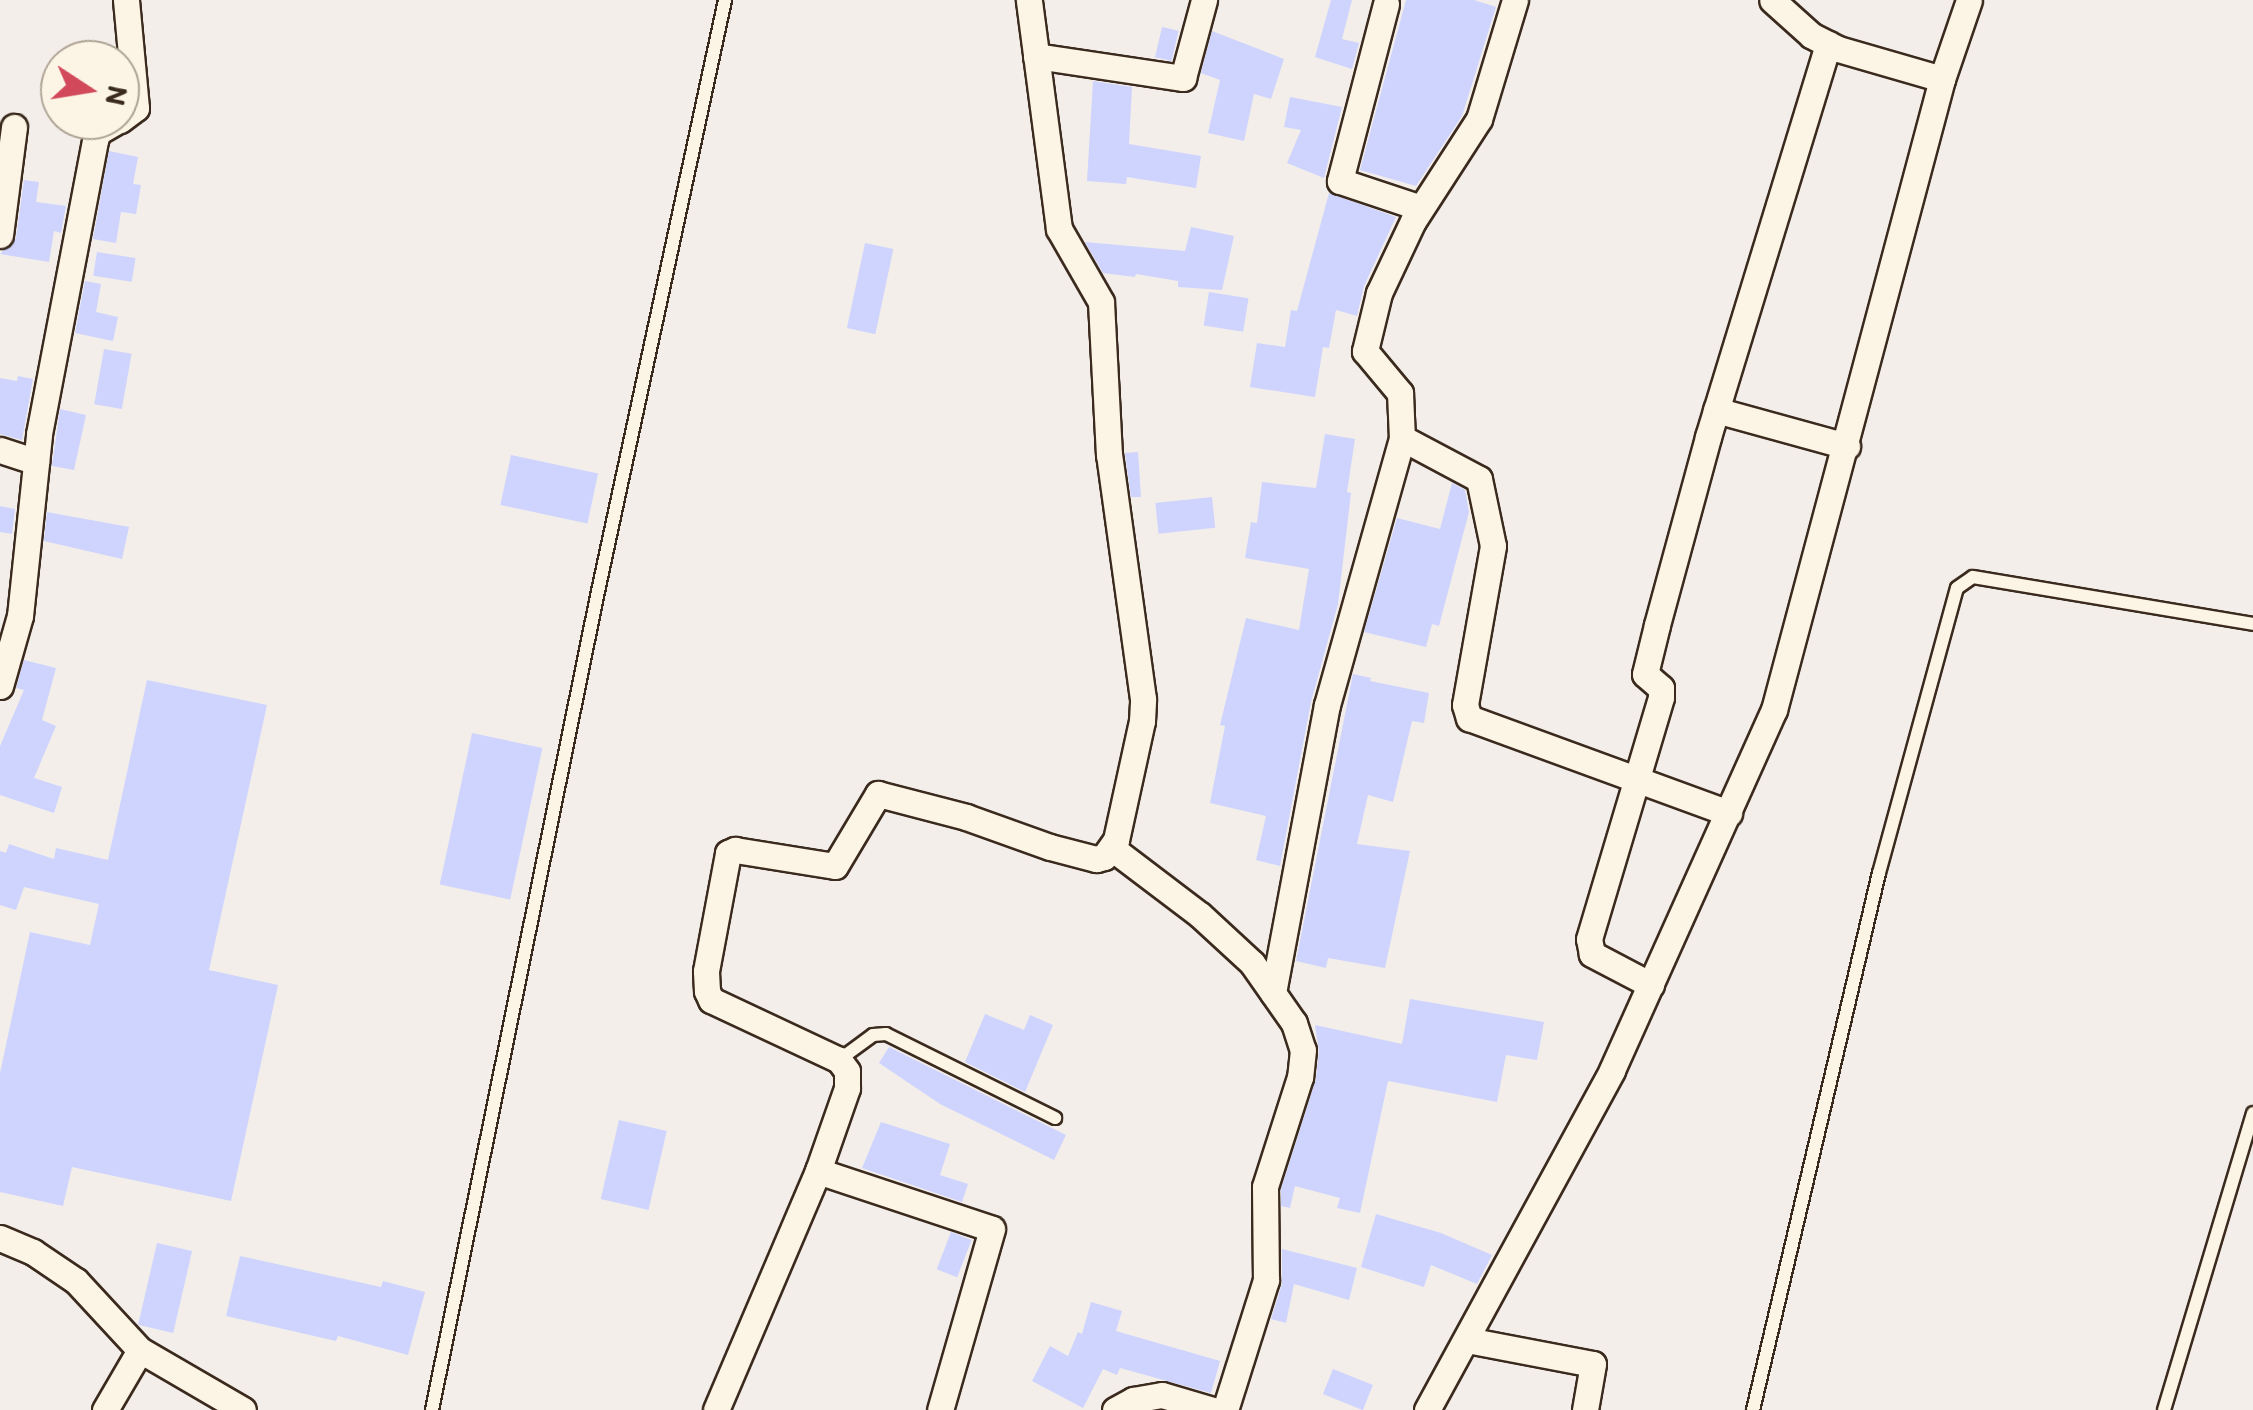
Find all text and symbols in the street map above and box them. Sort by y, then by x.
north arrow [40,40,140,140]
text: N [99,83,136,109]

